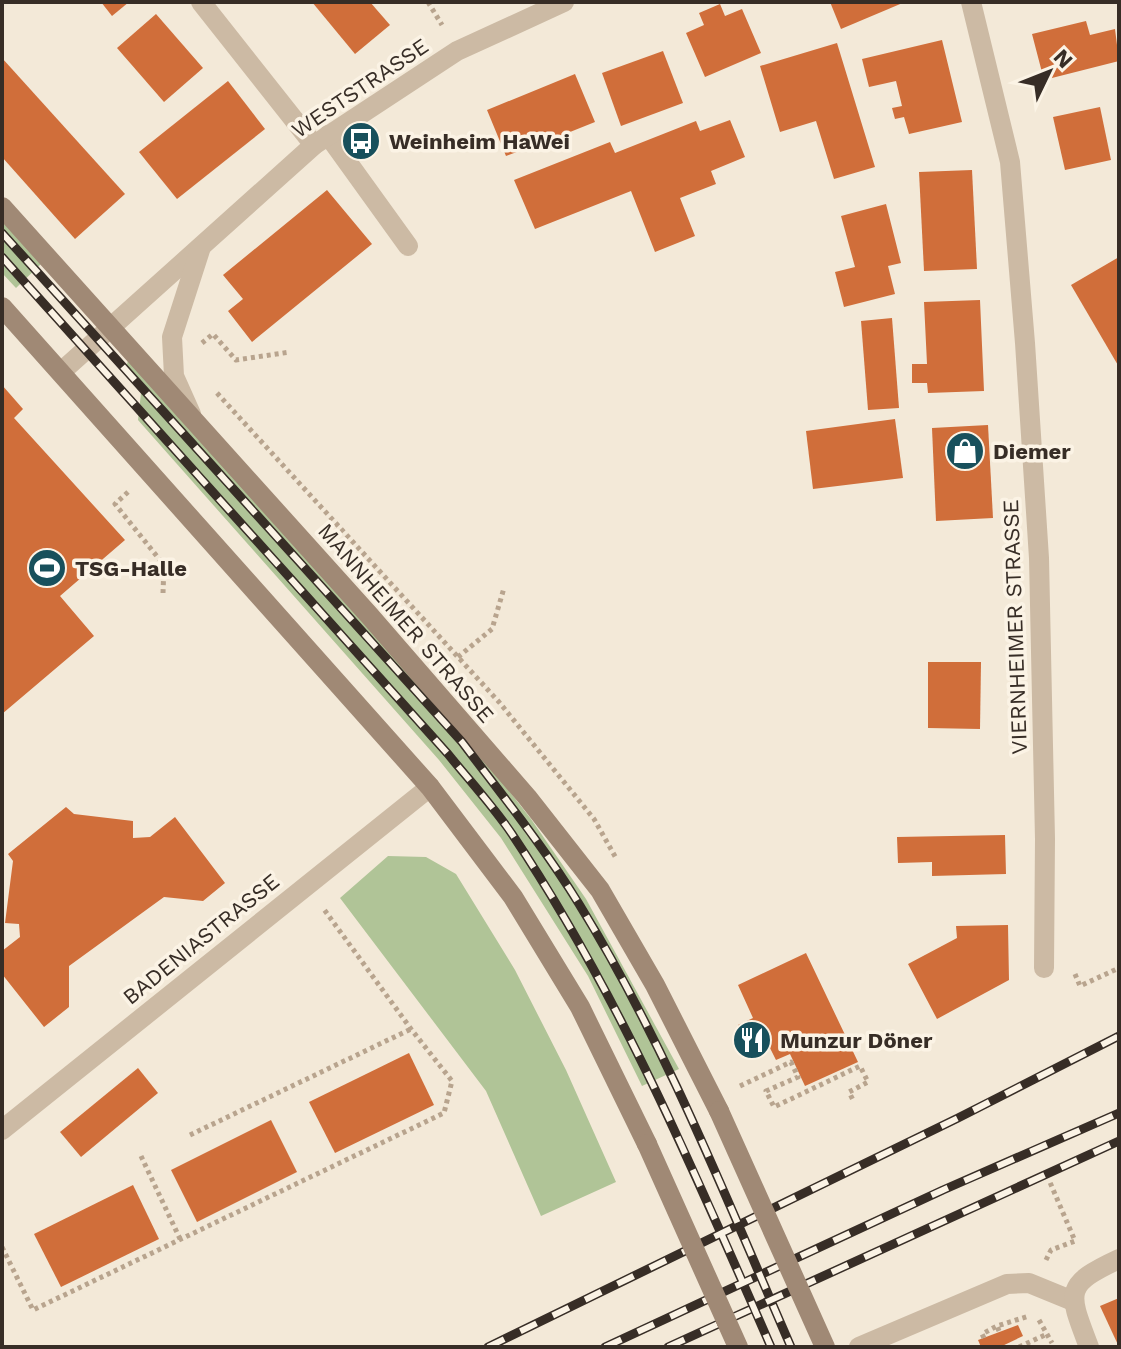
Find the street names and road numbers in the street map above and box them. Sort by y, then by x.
street label: WESTSTRASSE [287,33,433,143]
street label: VIERNHEIMER STRASSE [998,499,1032,755]
street label: MANNHEIMER STRASSE [313,518,499,728]
street label: BADENIASTRASSE [118,868,284,1010]

